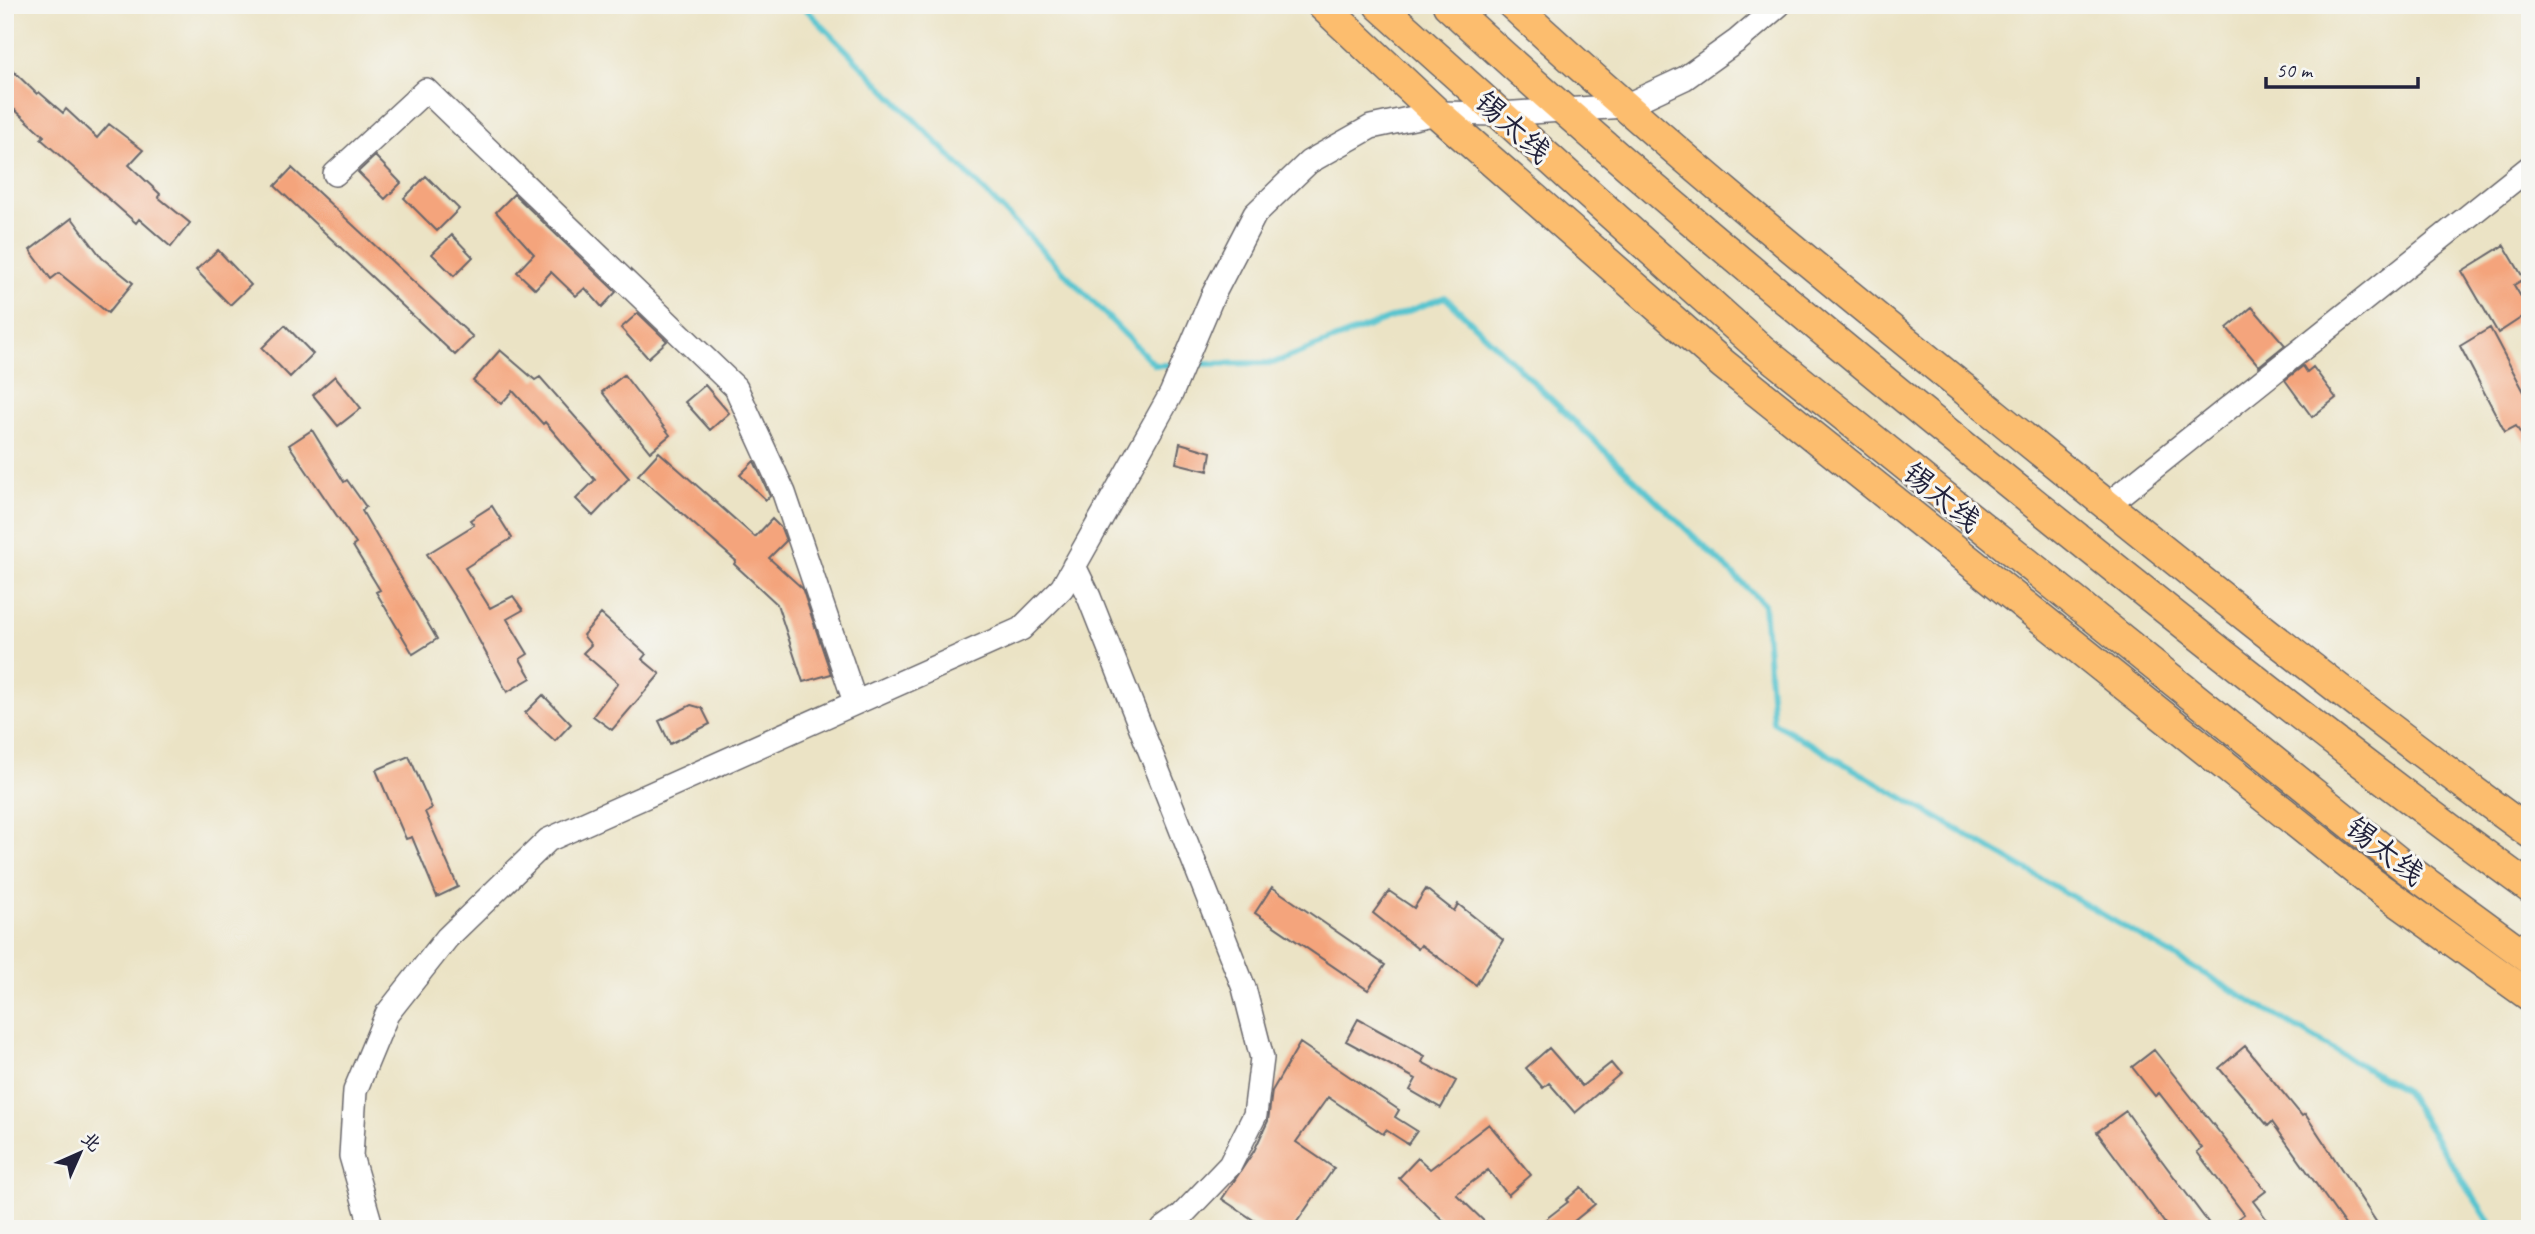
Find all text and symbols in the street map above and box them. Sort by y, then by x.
scale bar [2266,46,2418,90]
text: 50 m [2276,57,2314,83]
street label: 锡太线 [1467,83,1559,171]
street label: 锡太线 [1895,454,1989,540]
street label: 锡太线 [2338,808,2432,894]
north arrow [46,1118,116,1188]
text: 北 [76,1126,107,1157]

